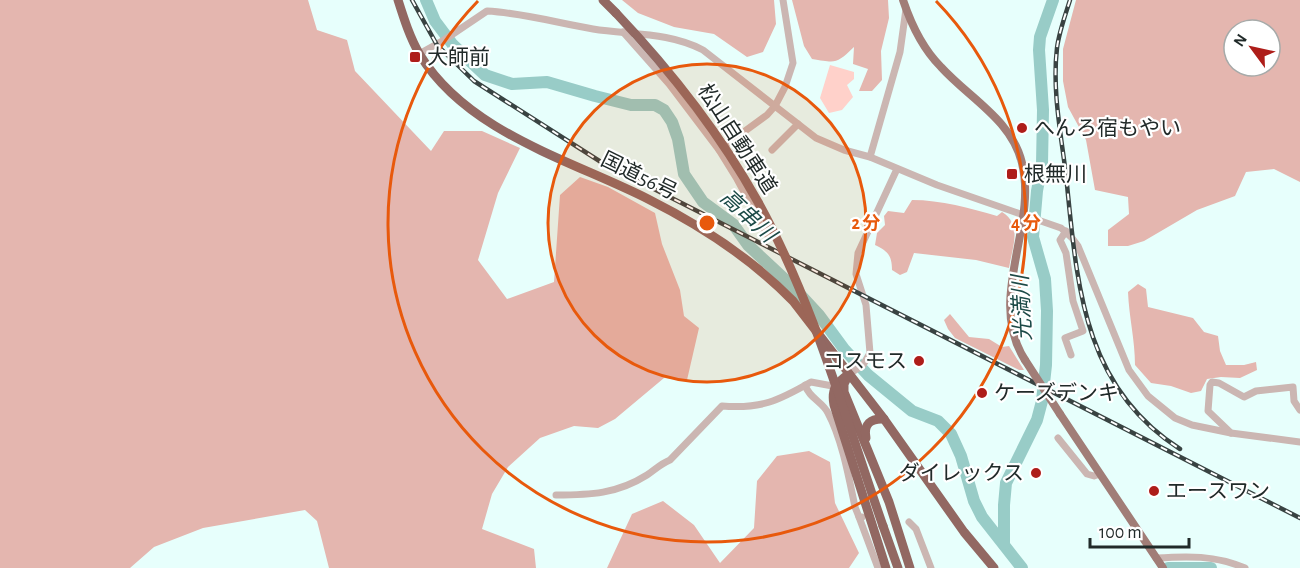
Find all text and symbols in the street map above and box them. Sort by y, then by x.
north arrow [1222,18,1282,78]
text: N [1231,31,1250,49]
place label: 大師前 [427,46,490,68]
marker: 大師前 [408,50,422,64]
street label: 松山自動車道 [694,80,781,198]
place label: へんろ宿もやい [1034,117,1181,139]
marker: へんろ宿もやい [1015,121,1029,135]
street label: 国道56号 [598,148,681,203]
place label: 根無川 [1024,163,1087,185]
marker: 根無川 [1005,167,1019,181]
water label: 高串川 [716,185,782,248]
centre of rings [697,213,717,233]
text: 2 分 [851,213,881,233]
text: 4 分 [1011,213,1041,233]
water label: 光満川 [1008,272,1035,342]
place label: コスモス [823,351,907,372]
marker: コスモス [912,354,926,368]
place label: ケーズデンキ [994,381,1119,404]
marker: ケーズデンキ [975,386,989,400]
place label: ダイレックス [899,462,1024,484]
marker: ダイレックス [1029,466,1043,480]
place label: エースワン [1166,481,1270,502]
marker: エースワン [1147,484,1161,498]
scale bar [1090,511,1189,549]
text: 100 m [1099,524,1142,542]

